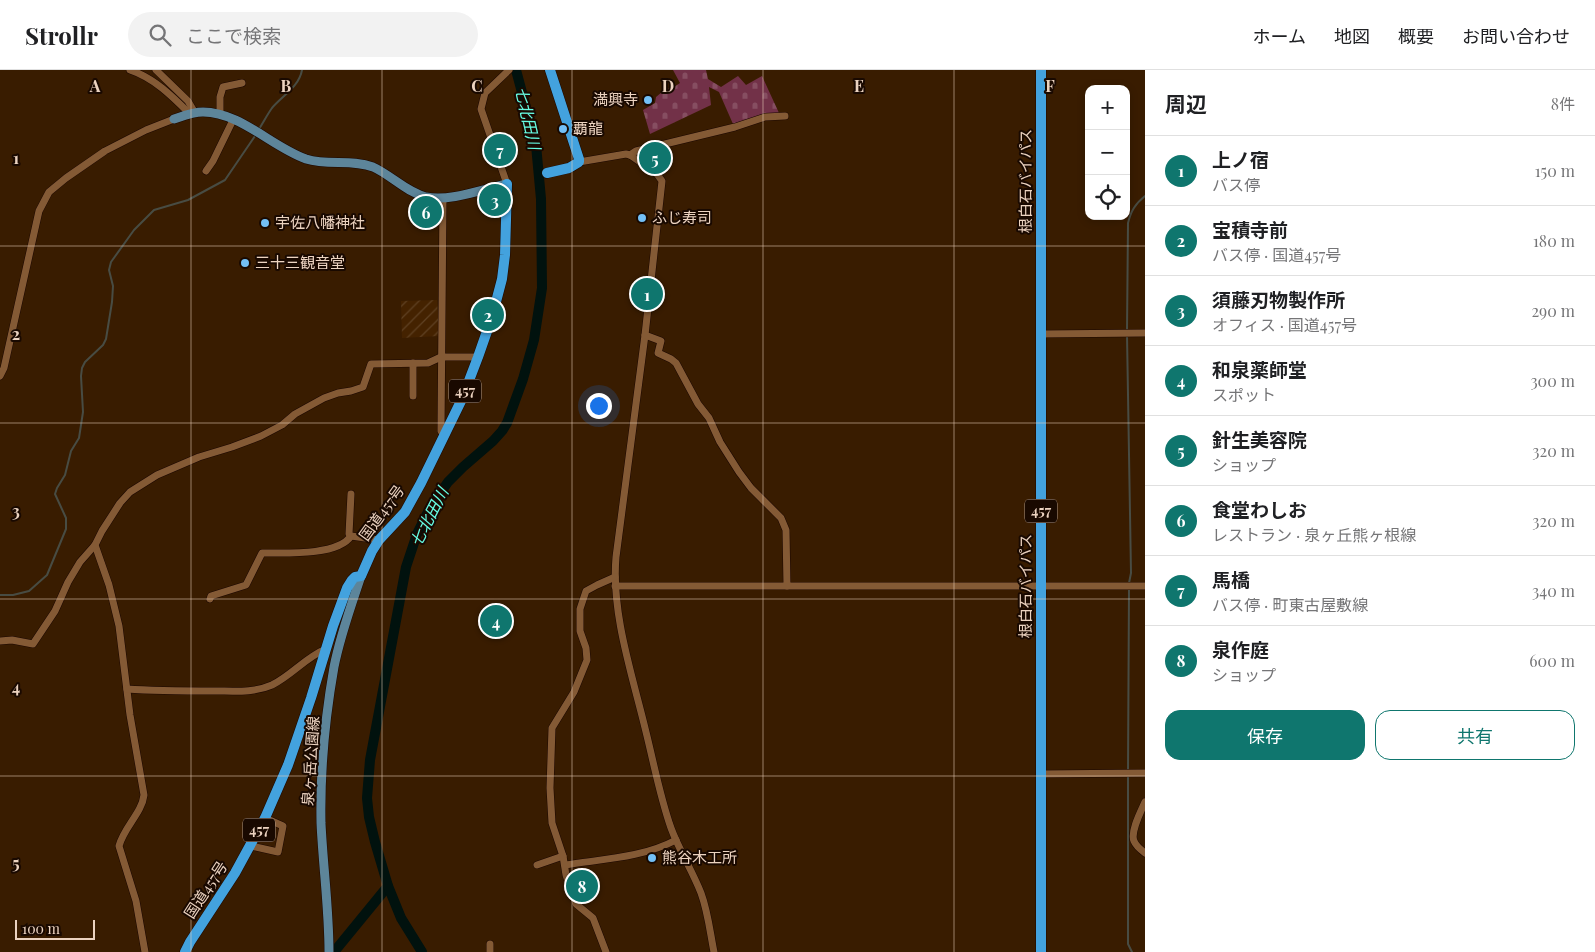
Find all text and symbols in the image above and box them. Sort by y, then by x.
search box [128,12,478,57]
text: Strollr [25,19,98,51]
icon: search [146,21,174,49]
text: ここで検索 [186,22,281,48]
text: ホーム [1253,24,1306,48]
text: 地図 [1334,24,1370,48]
text: 概要 [1398,24,1434,48]
text: お問い合わせ [1462,24,1570,48]
text: A [89,75,101,96]
text: B [281,75,292,96]
text: C [471,75,483,96]
text: D [662,75,674,96]
text: E [854,75,864,96]
text: F [1045,75,1055,96]
water label: 七北田川 [511,84,546,153]
map controls [1085,85,1130,220]
button: + [1085,85,1130,130]
place label: 満興寺 [593,89,638,109]
text: 周辺 [1165,89,1207,117]
text: 8件 [1551,93,1575,114]
marker: 満興寺 [642,94,654,106]
place label: 覇龍 [573,118,603,138]
marker: 覇龍 [557,123,569,135]
street label: 根白石バイパス [1015,129,1035,233]
button: − [1085,130,1130,175]
pin: 7 [484,131,516,169]
pin: 5 [639,139,671,177]
text: 上ノ宿 [1212,146,1269,172]
text: 1 [13,147,19,168]
text: 1 [1178,160,1184,181]
text: 150 m [1535,160,1575,181]
text: バス停 [1212,174,1260,195]
button: locate [1085,175,1130,220]
pin: 3 [479,181,511,219]
pin: 6 [410,193,442,231]
place label: ふじ寿司 [652,207,712,227]
place label: 宇佐八幡神社 [275,212,365,232]
marker: ふじ寿司 [636,212,648,224]
text: 宝積寺前 [1212,216,1288,242]
marker: 宇佐八幡神社 [259,217,271,229]
text: 2 [1177,230,1185,251]
text: 180 m [1533,230,1575,251]
text: バス停 · 国道457号 [1212,244,1341,265]
place label: 三十三観音堂 [255,252,345,272]
marker: 三十三観音堂 [239,257,251,269]
pin: 1 [631,275,663,313]
text: 須藤刃物製作所 [1212,286,1345,312]
pin: 2 [472,296,504,334]
text: 3 [1177,300,1185,321]
text: 290 m [1531,300,1575,321]
text: オフィス · 国道457号 [1212,314,1357,335]
text: 2 [12,323,20,344]
text: 和泉薬師堂 [1212,356,1307,382]
text: 4 [1177,370,1185,391]
text: 300 m [1530,370,1575,391]
road number: 457 [449,380,481,402]
text: スポット [1212,384,1276,405]
your location [586,393,612,419]
text: 針生美容院 [1212,426,1307,452]
text: 5 [1177,440,1185,461]
text: 320 m [1532,440,1575,461]
text: ショップ [1212,454,1276,475]
street label: 国道457号 [354,480,408,544]
water label: 七北田川 [405,482,453,550]
text: 食堂わしお [1212,496,1307,522]
text: 3 [12,500,20,521]
road number: 457 [1025,500,1057,522]
text: 6 [1177,510,1185,531]
text: 320 m [1532,510,1575,531]
text: レストラン · 泉ヶ丘熊ヶ根線 [1212,524,1416,545]
street label: 根白石バイパス [1015,534,1035,638]
text: 馬橋 [1212,566,1250,592]
text: 7 [1177,580,1185,601]
text: 340 m [1532,580,1575,601]
text: バス停 · 町東古屋敷線 [1212,594,1368,615]
pin: 4 [480,602,512,640]
text: 泉作庭 [1212,636,1269,662]
text: 8 [1177,650,1185,671]
text: 600 m [1529,650,1575,671]
text: ショップ [1212,664,1276,685]
text: 4 [12,676,20,697]
button: 保存 [1165,710,1365,760]
button: 共有 [1375,710,1575,760]
street label: 泉ヶ岳公園線 [297,715,323,807]
road number: 457 [243,818,275,842]
place label: 熊谷木工所 [662,847,737,867]
text: 5 [12,852,20,873]
marker: 熊谷木工所 [646,852,658,864]
street label: 国道457号 [179,857,231,922]
pin: 8 [566,867,598,905]
scale bar [15,917,95,940]
text: 100 m [22,919,60,938]

